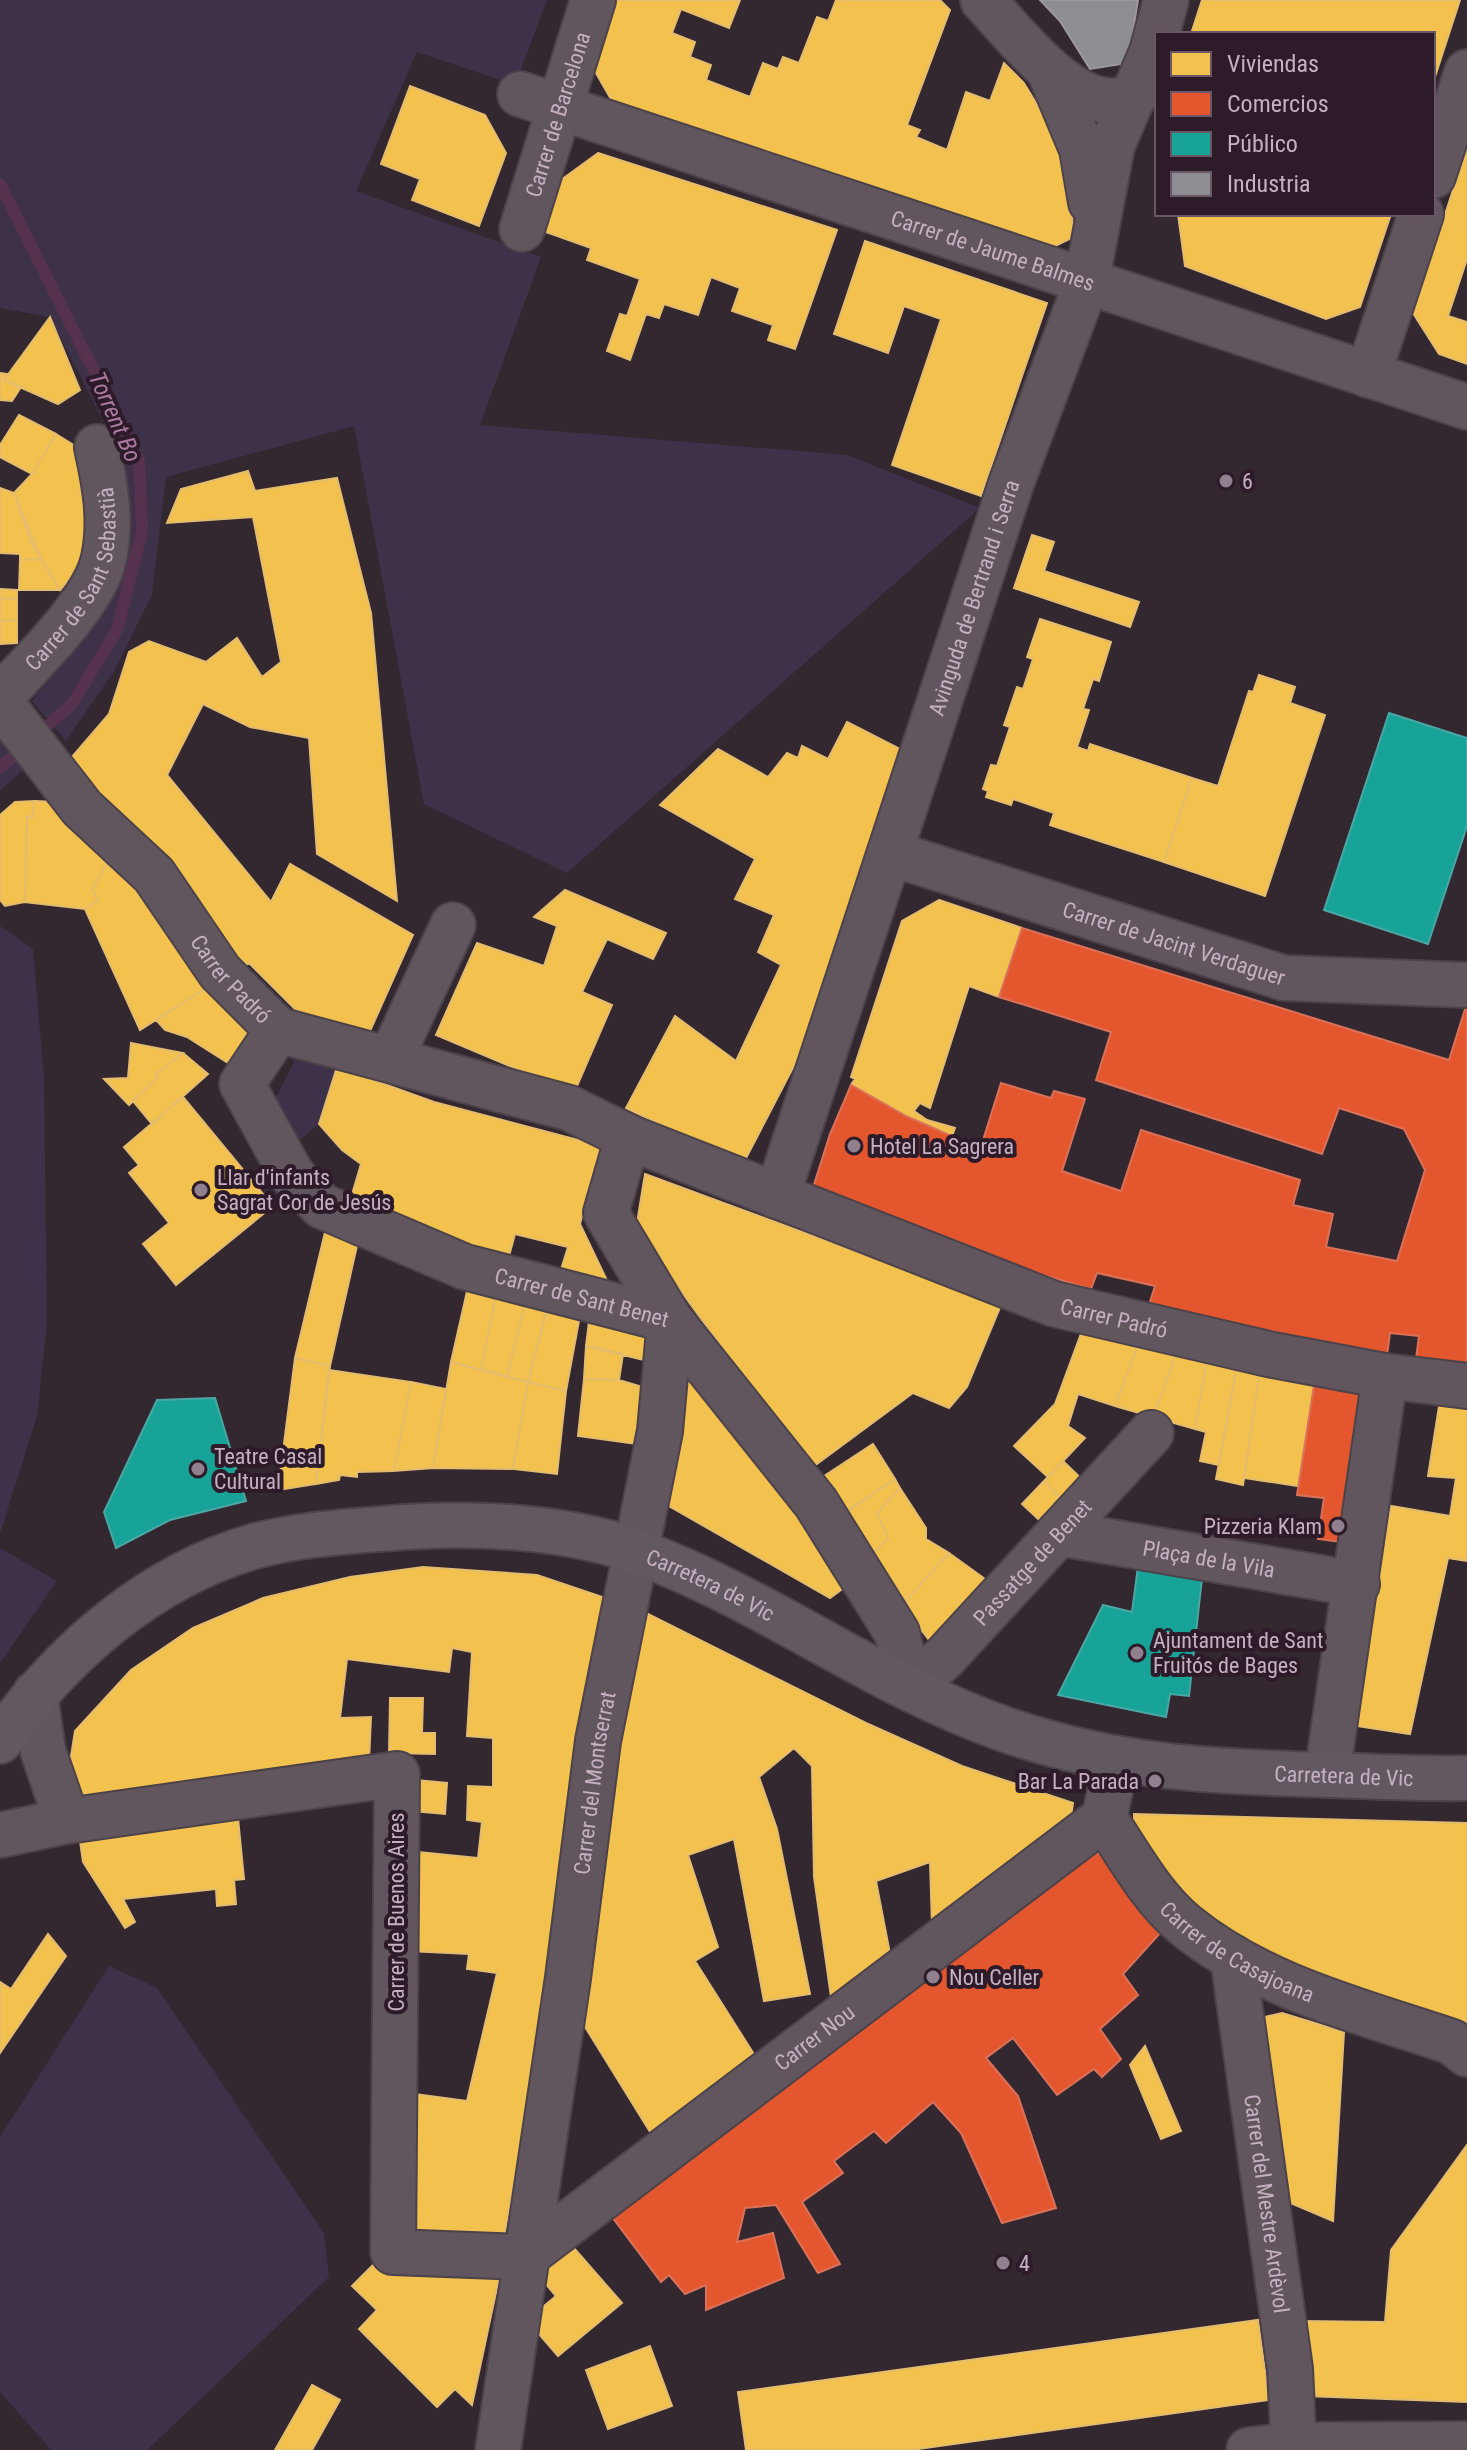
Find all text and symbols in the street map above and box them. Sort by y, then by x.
street label: Carrer de Barcelona [520,29,595,200]
legend [1155,32,1435,216]
text: Viviendas [1227,50,1319,78]
text: Comercios [1227,90,1329,118]
text: Público [1227,130,1298,158]
text: Industria [1227,170,1311,198]
street label: Carrer de Jaume Balmes [888,205,1098,296]
water label: Torrent Bo [83,368,147,466]
place label: 6 [1242,469,1253,494]
marker: 6 [1217,472,1235,490]
street label: Avinguda de Bertrand i Serra [923,476,1024,719]
street label: Carrer de Sant Sebastià [20,486,120,675]
street label: Carrer de Jacint Verdaguer [1060,896,1289,990]
street label: Carrer Padró [186,930,276,1028]
place label: Hotel La Sagrera [870,1134,1014,1159]
marker: Hotel La Sagrera [845,1137,863,1155]
place label: Llar d'infants Sagrat Cor de Jesús [217,1165,391,1215]
marker: Llar d'infants Sagrat Cor de Jesús [192,1181,210,1199]
street label: Carrer de Sant Benet [492,1263,671,1332]
street label: Carrer Padró [1058,1293,1170,1343]
place label: Teatre Casal Cultural [214,1444,322,1494]
marker: Teatre Casal Cultural [189,1460,207,1478]
street label: Passatge de Benet [968,1494,1096,1630]
place label: Pizzeria Klam [1204,1514,1322,1539]
marker: Pizzeria Klam [1329,1517,1347,1535]
street label: Plaça de la Vila [1141,1535,1277,1582]
street label: Carretera de Vic [643,1544,779,1626]
place label: Ajuntament de Sant Fruitós de Bages [1153,1628,1323,1678]
marker: Ajuntament de Sant Fruitós de Bages [1128,1644,1146,1662]
street label: Carrer del Montserrat [569,1689,620,1876]
street label: Carretera de Vic [1274,1761,1414,1790]
place label: Bar La Parada [1018,1769,1139,1794]
marker: Bar La Parada [1146,1772,1164,1790]
street label: Carrer de Buenos Aires [384,1813,409,2011]
street label: Carrer de Casajoana [1155,1896,1318,2007]
place label: Nou Celler [949,1965,1040,1990]
marker: Nou Celler [924,1968,942,1986]
street label: Carrer Nou [769,1999,859,2076]
street label: Carrer del Mestre Ardèvol [1240,2093,1295,2315]
place label: 4 [1019,2251,1030,2276]
marker: 4 [994,2254,1012,2272]

